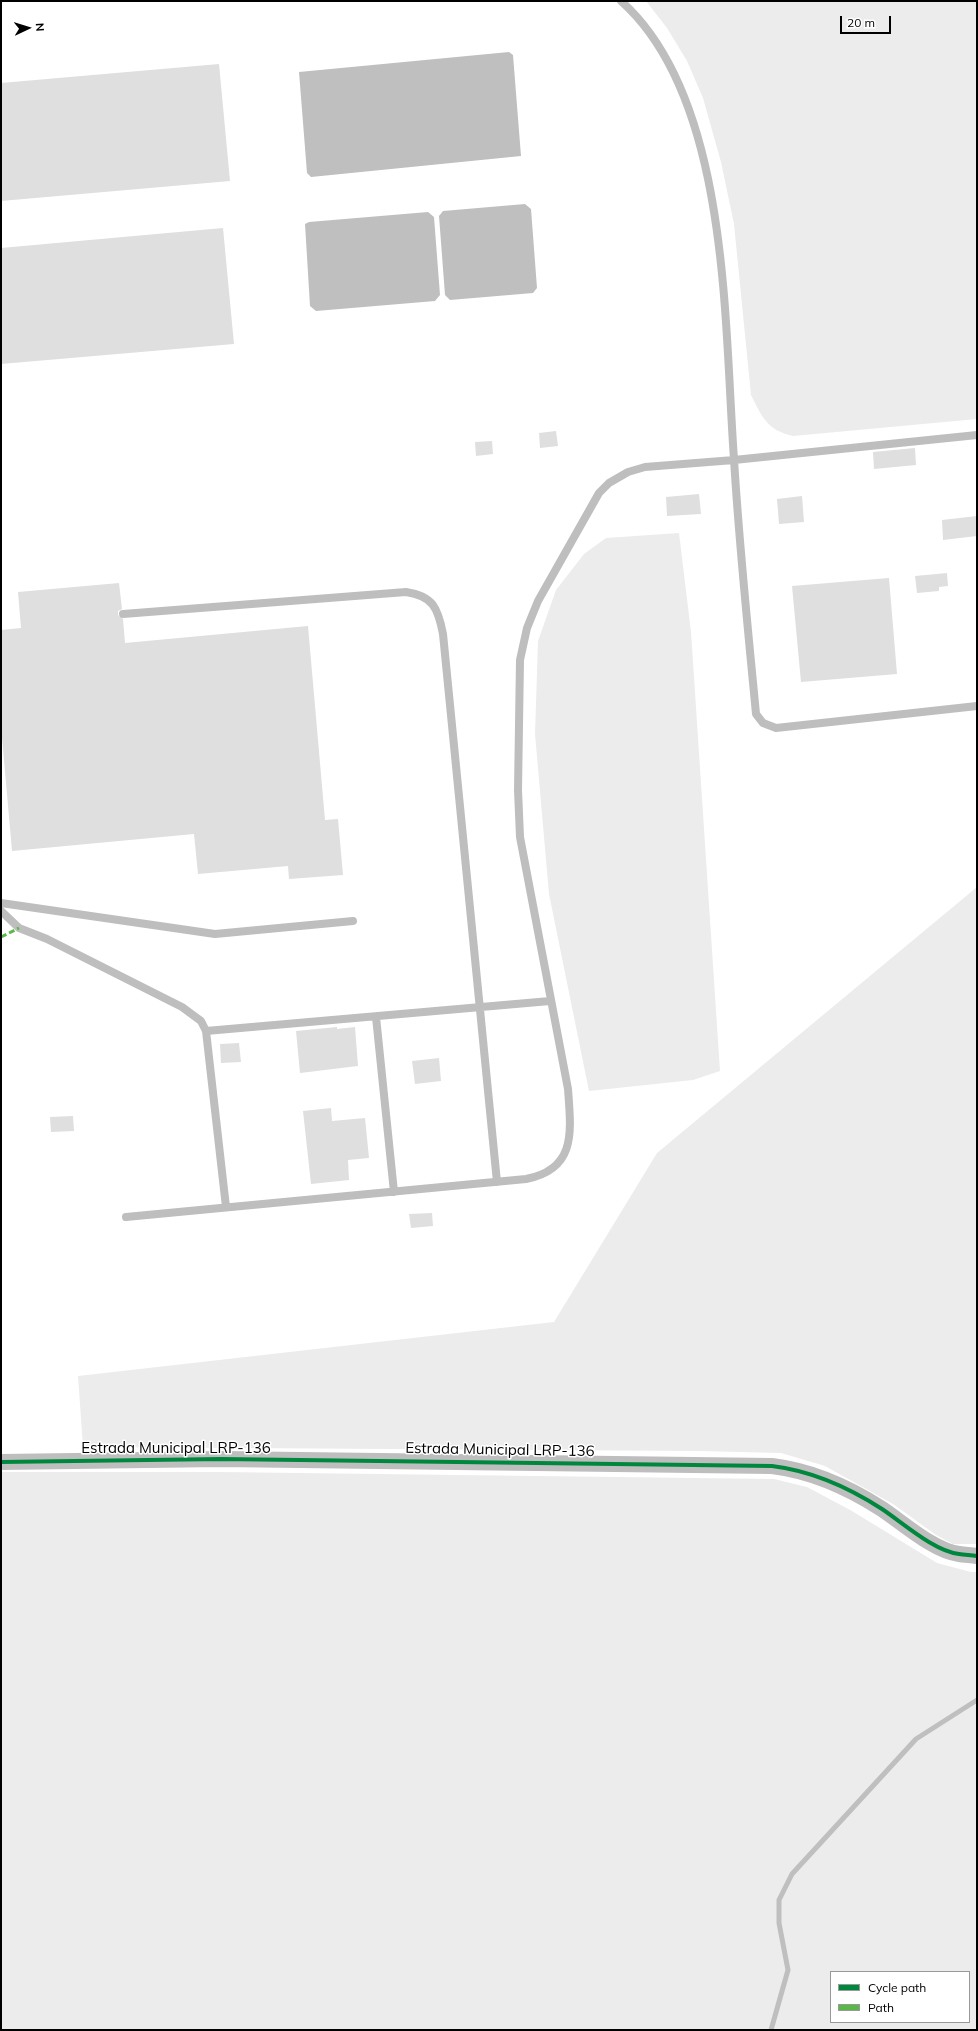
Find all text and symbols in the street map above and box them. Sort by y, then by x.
north arrow [8,8,48,48]
scale bar [842,8,893,34]
text: 20 m [847,15,875,30]
text: N [33,23,47,32]
street label: Estrada Municipal LRP-136 [81,1439,271,1457]
street label: Estrada Municipal LRP-136 [405,1439,595,1461]
legend [830,1971,970,2023]
text: Cycle path [868,1980,926,1995]
text: Path [868,2000,894,2015]

